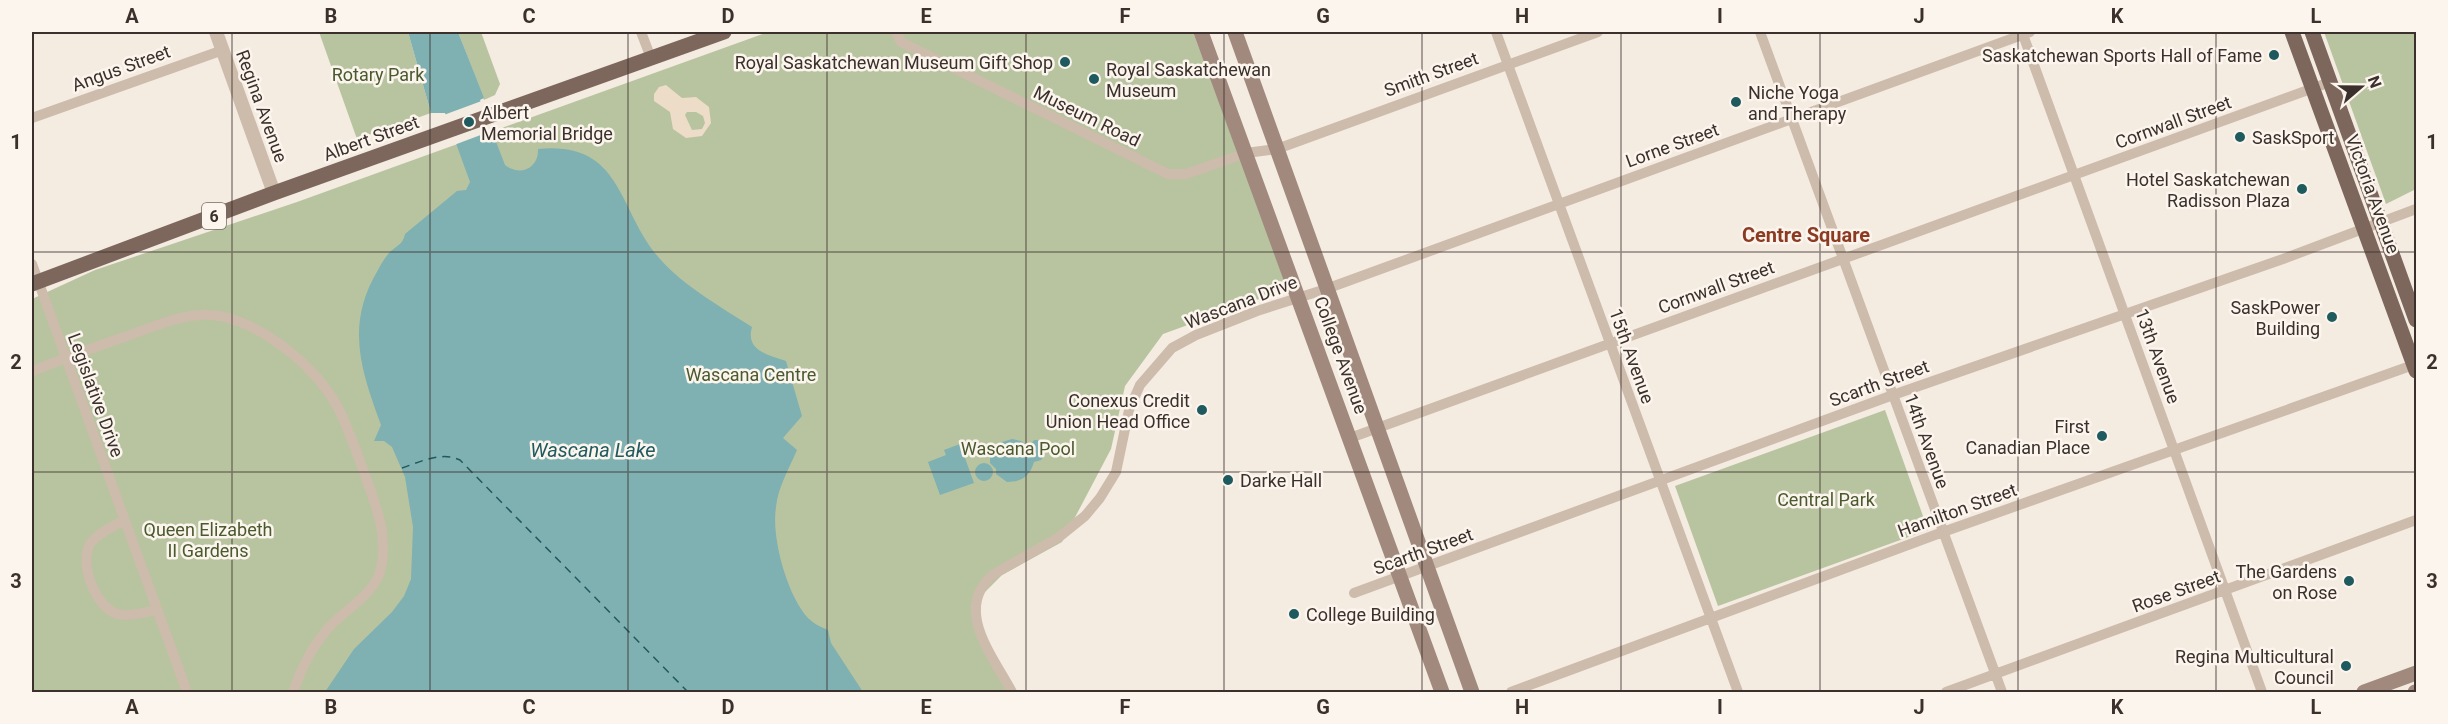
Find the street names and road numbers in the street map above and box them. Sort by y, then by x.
street label: Angus Street [69,40,173,95]
street label: Regina Avenue [232,47,292,165]
street label: Smith Street [1381,47,1481,101]
street label: Museum Road [1030,81,1144,151]
street label: Cornwall Street [2112,91,2234,153]
street label: Albert Street [320,111,422,165]
street label: Lorne Street [1623,118,1722,172]
street label: Victoria Avenue [2342,132,2404,256]
road number: 6 [202,203,226,229]
street label: Cornwall Street [1655,256,1777,318]
street label: Wascana Drive [1182,271,1300,333]
street label: College Avenue [1310,293,1372,417]
street label: 15th Avenue [1605,306,1659,406]
street label: 13th Avenue [2131,306,2185,406]
street label: Legislative Drive [64,330,128,460]
street label: Scarth Street [1826,355,1932,411]
street label: 14th Avenue [1900,391,1954,491]
street label: Hamilton Street [1895,479,2019,541]
street label: Scarth Street [1370,523,1476,579]
street label: Rose Street [2129,565,2223,617]

